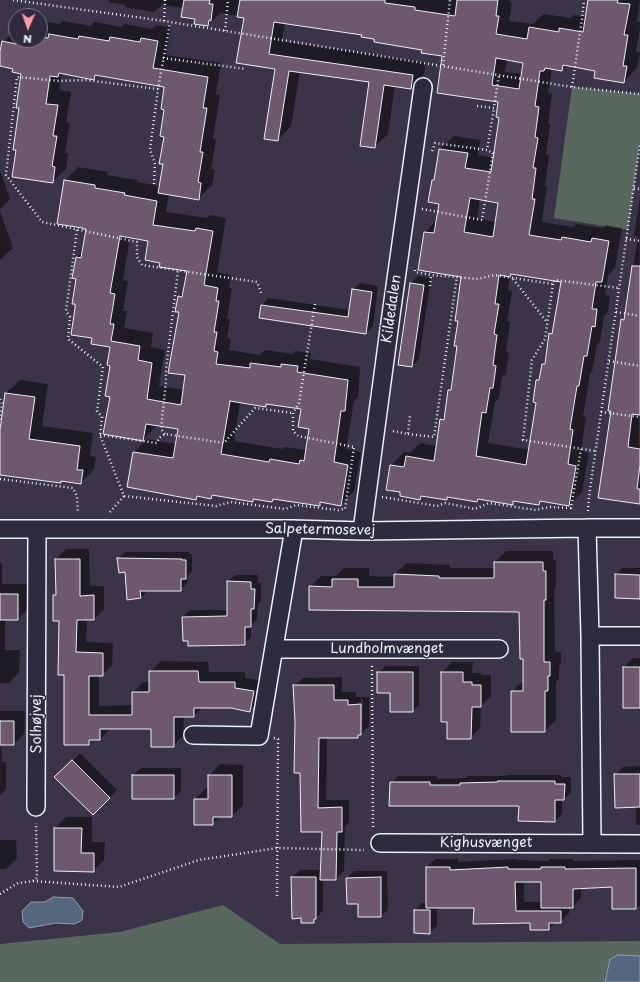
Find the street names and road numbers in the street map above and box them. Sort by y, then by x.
street label: Kildedalen [379,274,405,344]
street label: Salpetermosevej [265,521,375,539]
street label: Lundholmvænget [330,641,444,657]
street label: Solhøjvej [29,694,45,754]
street label: Kighusvænget [440,835,532,851]

